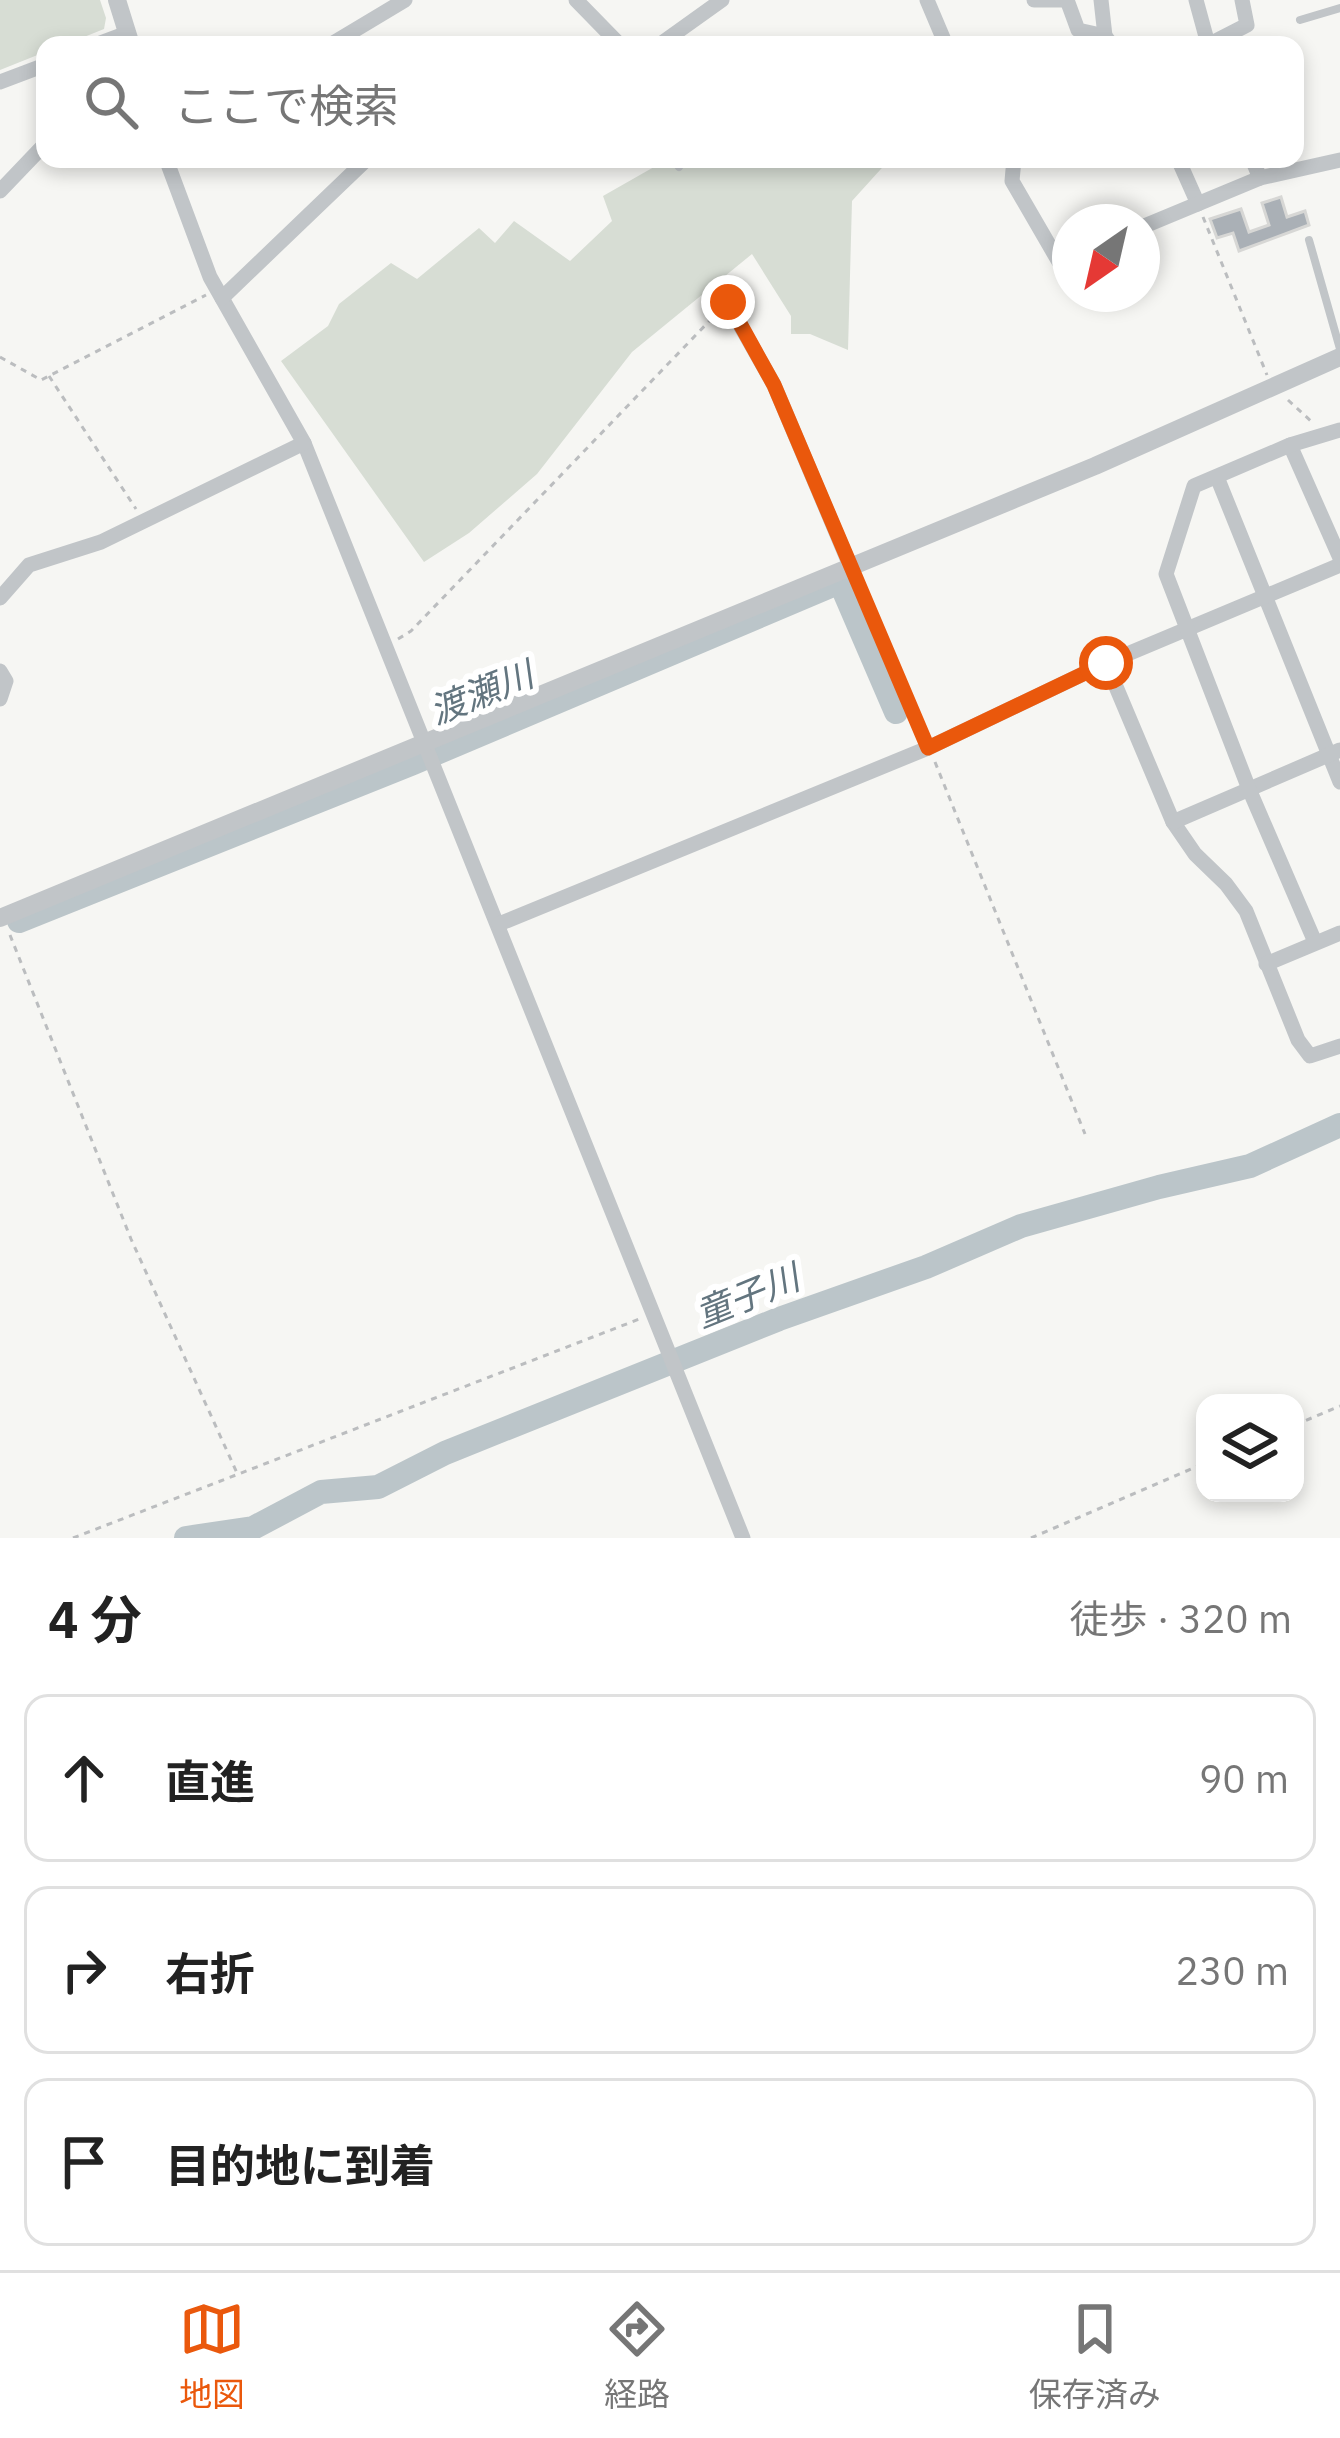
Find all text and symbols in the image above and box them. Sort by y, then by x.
search box [36,36,1304,168]
icon: search [78,69,144,135]
text: ここで検索 [174,76,399,134]
north arrow [1052,204,1160,312]
route end [701,275,755,329]
route start [1079,636,1133,690]
water label: 渡瀬川 [422,648,544,734]
water label: 童子川 [688,1251,810,1337]
map controls [1196,1394,1304,1502]
button: layers [1196,1394,1304,1502]
text: 4 分 [48,1586,142,1652]
text: 徒歩 · 320 m [1069,1593,1292,1644]
icon: ahead [51,1745,117,1811]
text: 直進 [165,1752,255,1810]
text: 90 m [1199,1753,1289,1804]
icon: right [51,1937,117,2003]
text: 右折 [165,1944,255,2002]
text: 230 m [1176,1945,1289,1996]
icon: arrive [51,2129,117,2195]
text: 目的地に到着 [165,2136,435,2194]
tab: 地図 [179,2296,245,2416]
tab: 経路 [604,2296,670,2416]
tab: 保存済み [1029,2296,1161,2416]

